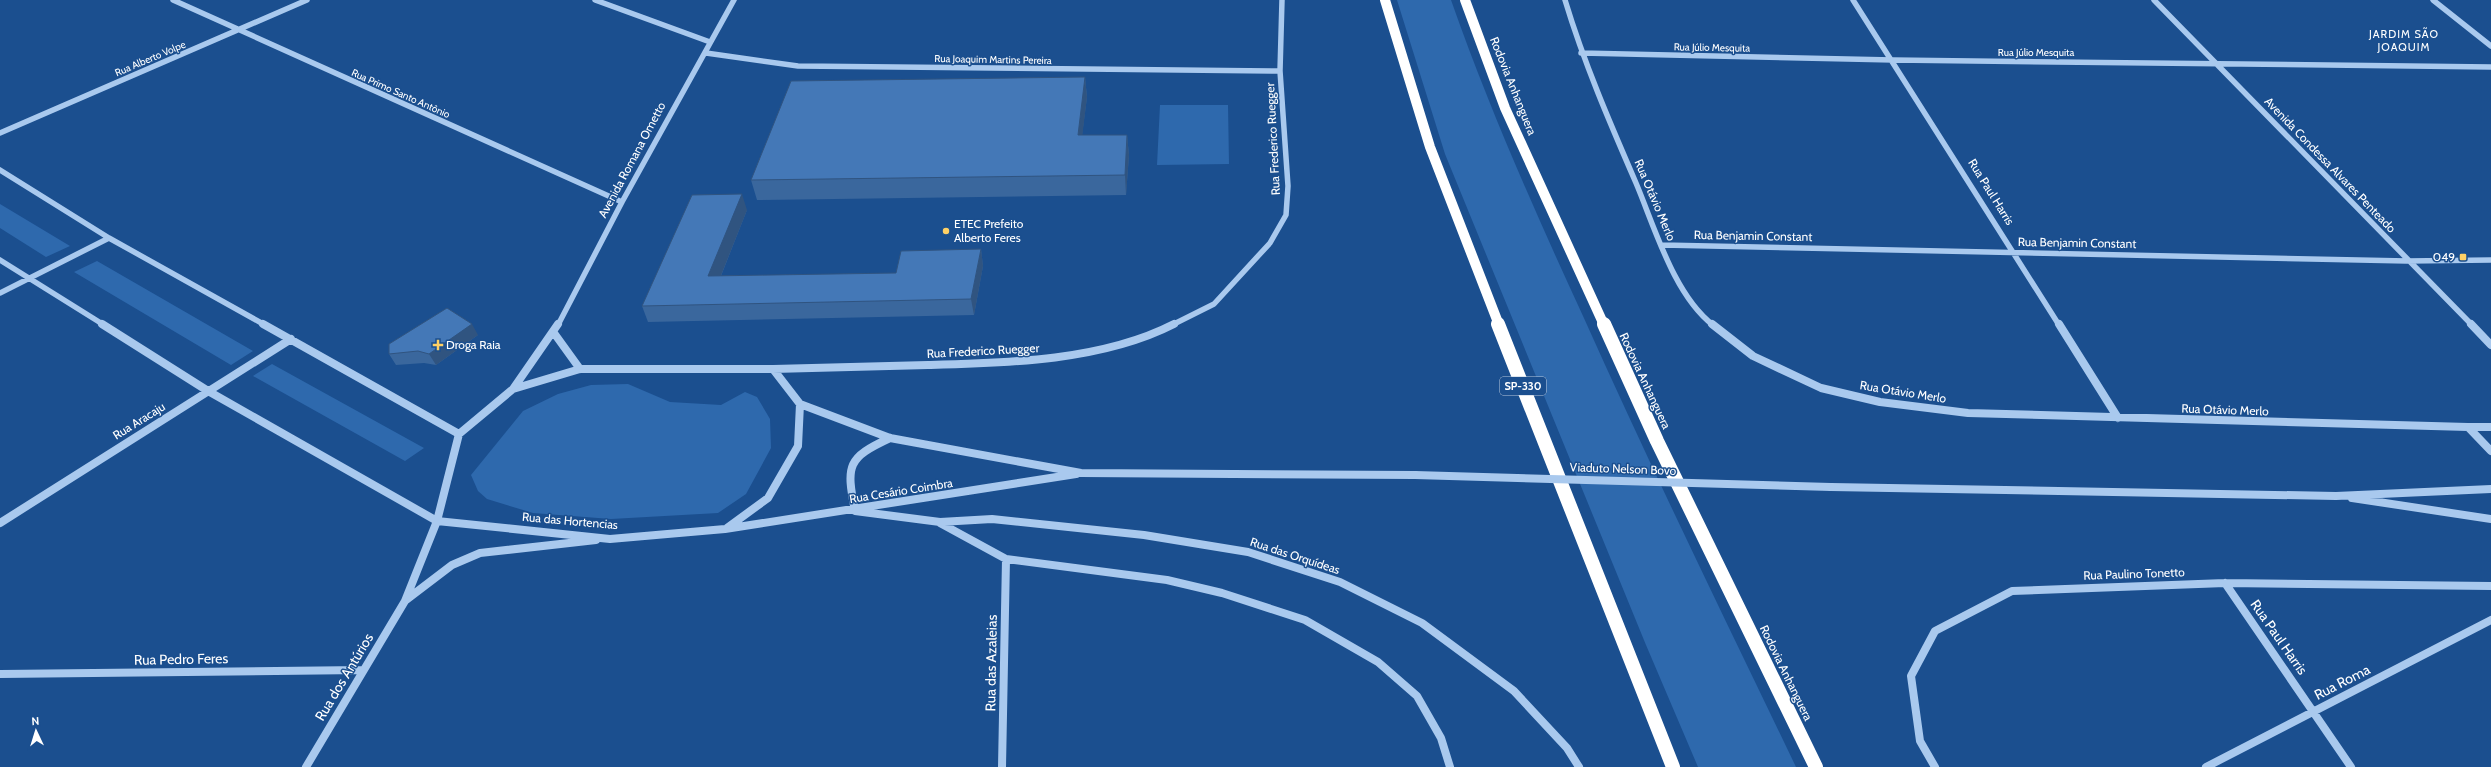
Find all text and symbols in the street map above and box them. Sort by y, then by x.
district label: JARDIM SÃO JOAQUIM [2368,27,2439,54]
street label: Rodovia Anhanguera [1487,34,1540,137]
street label: Rua Alberto Volpe [113,38,188,79]
street label: Rua Júlio Mesquita [1674,40,1751,55]
street label: Rua Júlio Mesquita [1998,46,2074,59]
street label: Rua Joaquim Martins Pereira [934,52,1052,67]
street label: Rua Primo Santo Antônio [349,66,453,121]
street label: Rua Frederico Ruegger [1262,82,1283,196]
street label: Avenida Condessa Alvares Penteado [2261,94,2399,236]
street label: Avenida Romana Ometto [595,99,669,220]
street label: Rua Paul Harris [1965,156,2018,228]
street label: Rua Otávio Merlo [1631,157,1680,243]
place label: ETEC Prefeito Alberto Feres [954,216,1024,245]
marker: ETEC Prefeito Alberto Feres [941,226,951,236]
street label: Rua Benjamin Constant [1694,227,1812,244]
street label: Rua Benjamin Constant [2018,234,2136,251]
place label: 049 [2433,249,2455,264]
marker: 049 [2458,252,2468,262]
street label: Rodovia Anhanguera [1617,330,1674,432]
place label: Droga Raia [446,337,501,352]
marker: Droga Raia [433,340,443,350]
street label: Rua Frederico Ruegger [926,340,1040,361]
road number: SP-330 [1500,377,1546,395]
street label: Rua Otávio Merlo [1859,377,1948,406]
street label: Rua Aracaju [110,399,168,443]
street label: Rua Otávio Merlo [2181,400,2269,419]
street label: Viaduto Nelson Bovo [1569,459,1677,478]
street label: Rua Cesário Coimbra [848,475,954,506]
street label: Rua das Hortencias [521,509,619,532]
street label: Rua das Orquídeas [1248,534,1342,577]
street label: Rua Paulino Tonetto [2083,564,2185,583]
street label: Rua Paul Harris [2246,596,2312,678]
street label: Rua das Azaleias [981,614,1001,712]
street label: Rodovia Anhanguera [1757,622,1816,723]
street label: Rua dos Antúrios [311,630,377,724]
street label: Rua Pedro Feres [134,649,229,669]
street label: Rua Roma [2311,660,2373,704]
north arrow [16,711,56,751]
text: N [31,714,40,728]

